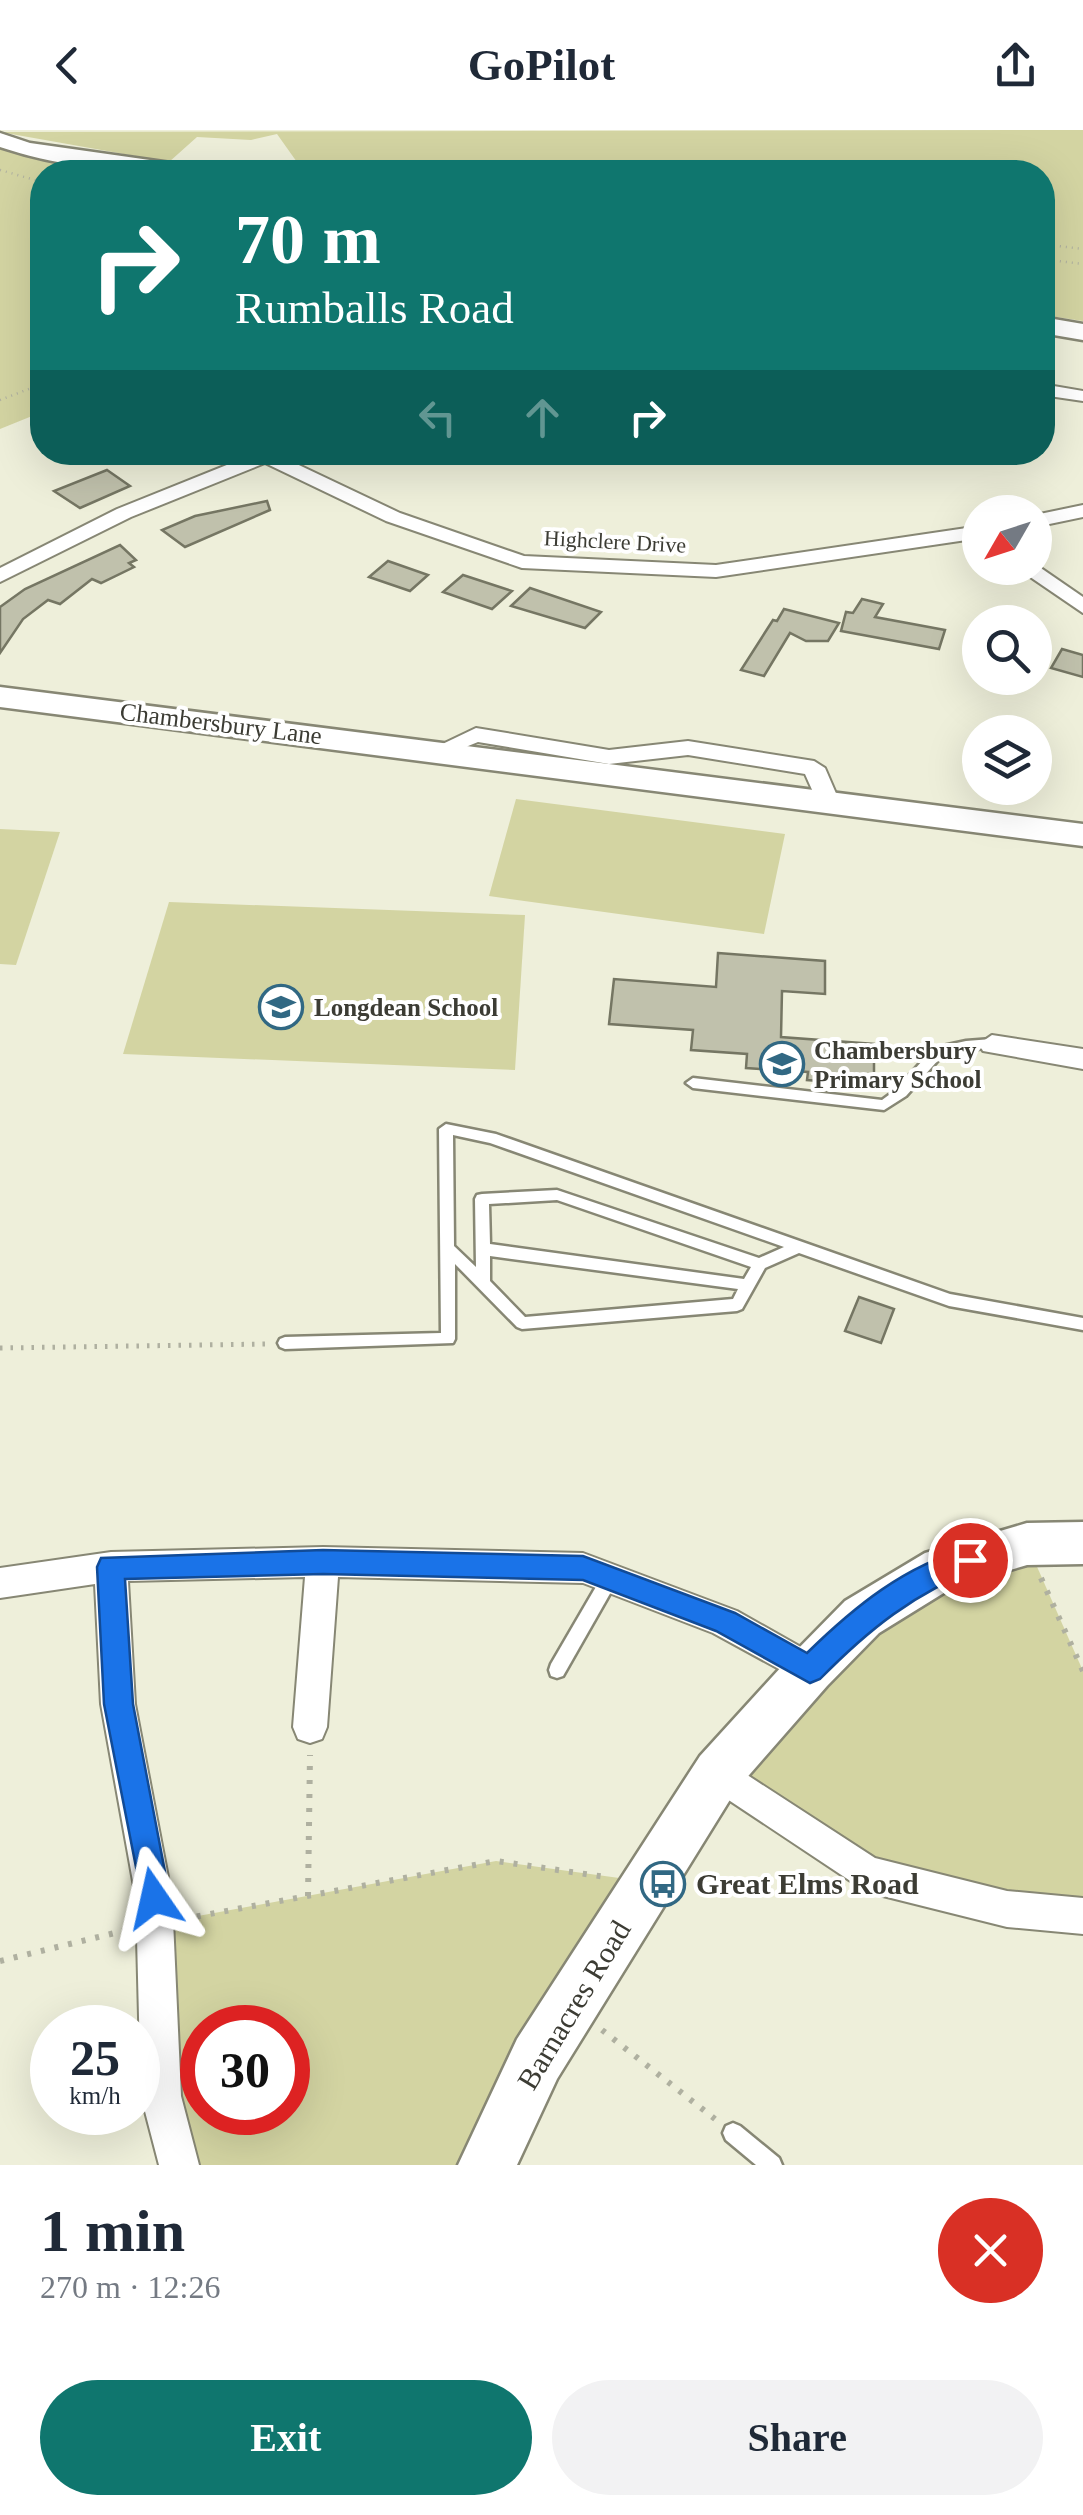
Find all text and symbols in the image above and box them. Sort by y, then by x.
icon: back [40,38,95,93]
icon: share [988,38,1043,93]
text: GoPilot [468,40,615,90]
icon: right [70,200,200,330]
text: 70 m [235,201,381,278]
text: Rumballs Road [235,283,514,333]
icon: left [410,390,465,445]
icon: ahead [515,390,570,445]
icon: right [620,390,675,445]
north arrow [962,495,1052,585]
map controls [962,495,1052,805]
street label: Highclere Drive [543,525,687,558]
button: search [962,605,1052,695]
street label: Chambersbury Lane [118,698,324,749]
button: layers [962,715,1052,805]
school or university icon: Longdean School [258,984,304,1030]
place label: Longdean School [314,994,498,1021]
place label: Chambersbury Primary School [814,1037,981,1093]
school or university icon: Chambersbury Primary School [759,1041,805,1087]
pin [928,1518,1013,1603]
icon: arrive [943,1533,998,1588]
position arrow [102,1846,206,1950]
bus stop icon: Great Elms Road [640,1861,686,1907]
place label: Great Elms Road [696,1867,919,1900]
street label: Barnacres Road [510,1914,637,2095]
speed limit sign: 30 [180,2005,310,2135]
text: 25 [70,2030,120,2086]
text: km/h [69,2082,121,2109]
text: 1 min [40,2198,185,2264]
button: close [938,2198,1043,2303]
text: 270 m · 12:26 [40,2269,220,2305]
button: Exit [40,2380,532,2495]
button: Share [552,2380,1043,2495]

